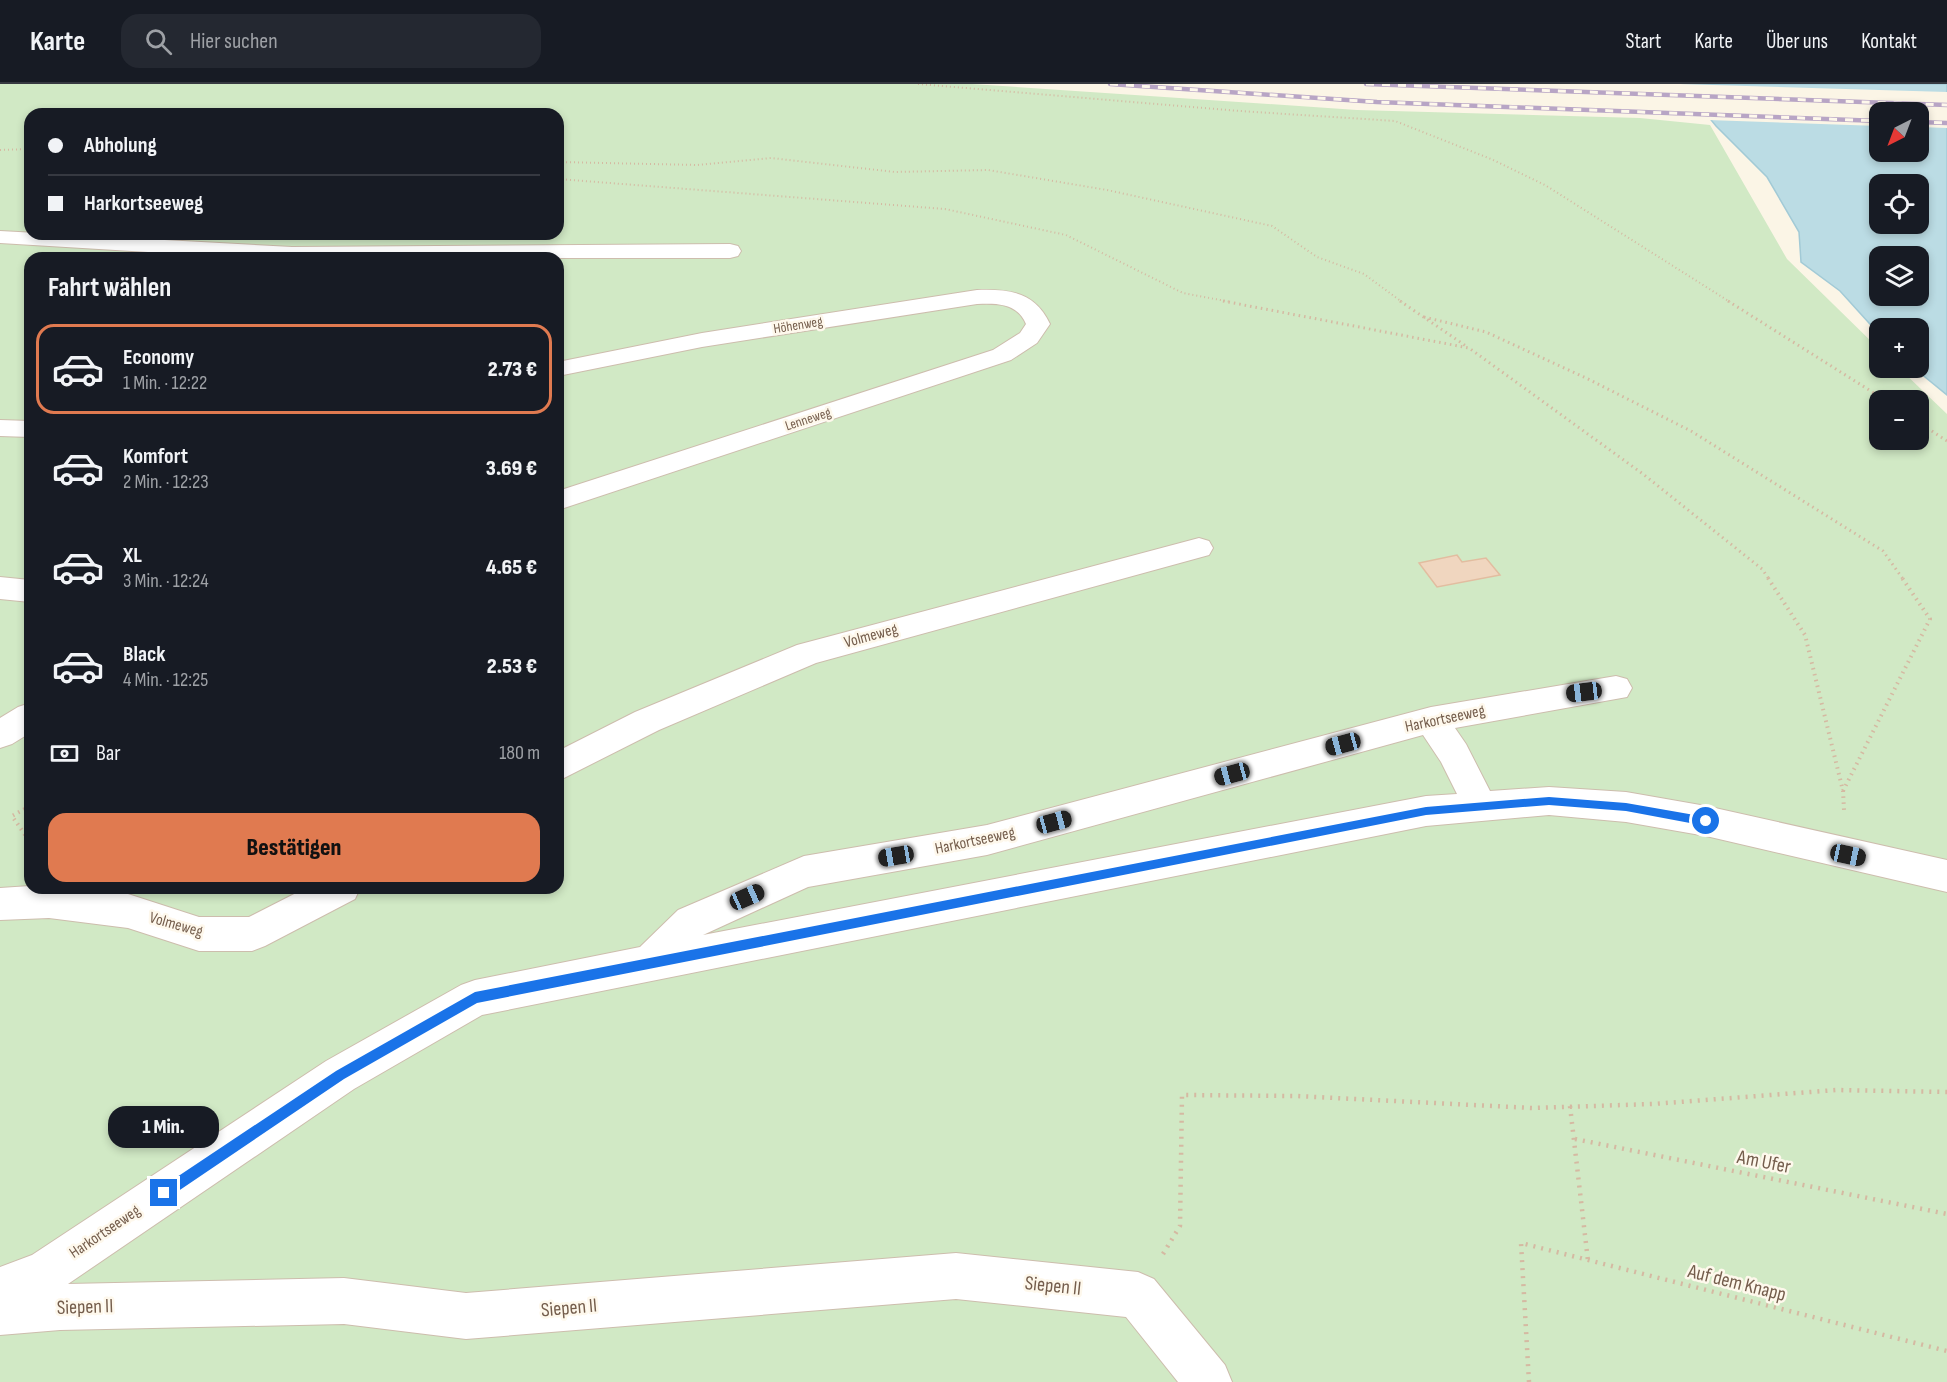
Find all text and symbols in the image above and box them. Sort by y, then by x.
search box [121,14,541,68]
text: Karte [30,25,85,58]
icon: search [142,25,175,58]
text: Hier suchen [190,28,278,55]
text: Start [1625,29,1662,54]
text: Karte [1695,29,1733,54]
text: Über uns [1766,29,1828,54]
text: Kontakt [1861,29,1917,54]
north arrow [1869,102,1929,162]
map controls [1869,102,1929,450]
text: Abholung [84,132,157,159]
button: locate [1869,174,1929,234]
text: Harkortseeweg [84,190,203,217]
button: layers [1869,246,1929,306]
text: Fahrt wählen [48,272,171,304]
street label: Höhenweg [772,313,824,337]
button: + [1869,318,1929,378]
icon: car [51,342,105,396]
text: Economy [123,344,194,371]
text: 2.73 € [488,356,537,383]
text: 1 Min. · 12:22 [123,371,207,395]
button: − [1869,390,1929,450]
street label: Lenneweg [783,403,833,434]
icon: car [51,441,105,495]
text: Komfort [123,443,188,470]
text: 3.69 € [486,455,537,482]
text: 2 Min. · 12:23 [123,470,209,494]
icon: car [51,540,105,594]
text: XL [123,542,142,569]
text: 4.65 € [486,554,537,581]
text: 3 Min. · 12:24 [123,569,209,593]
street label: Volmeweg [842,620,900,652]
icon: car [51,639,105,693]
text: Black [123,641,165,668]
text: 2.53 € [487,653,537,680]
text: 4 Min. · 12:25 [123,668,208,692]
car [1565,681,1603,703]
street label: Harkortseeweg [1403,701,1487,737]
car [1323,731,1363,757]
icon: cash [48,737,81,770]
text: Bar [96,740,121,767]
text: 180 m [499,741,540,765]
car [1212,761,1252,787]
route start [1692,807,1719,834]
car [1034,809,1074,835]
button: Bestätigen [48,813,540,882]
street label: Harkortseeweg [933,823,1017,859]
car [1829,842,1867,868]
car [877,844,915,868]
car [727,881,767,913]
street label: Volmeweg [147,908,205,942]
callout: 1 Min. [108,1106,219,1148]
text: 1 Min. [142,1115,185,1139]
street label: Am Ufer [1734,1145,1793,1179]
route end [150,1179,177,1206]
street label: Harkortseeweg [66,1201,144,1263]
street label: Auf dem Knapp [1685,1259,1788,1307]
street label: Siepen II [1024,1271,1082,1301]
street label: Siepen II [56,1294,114,1320]
street label: Siepen II [540,1294,598,1322]

